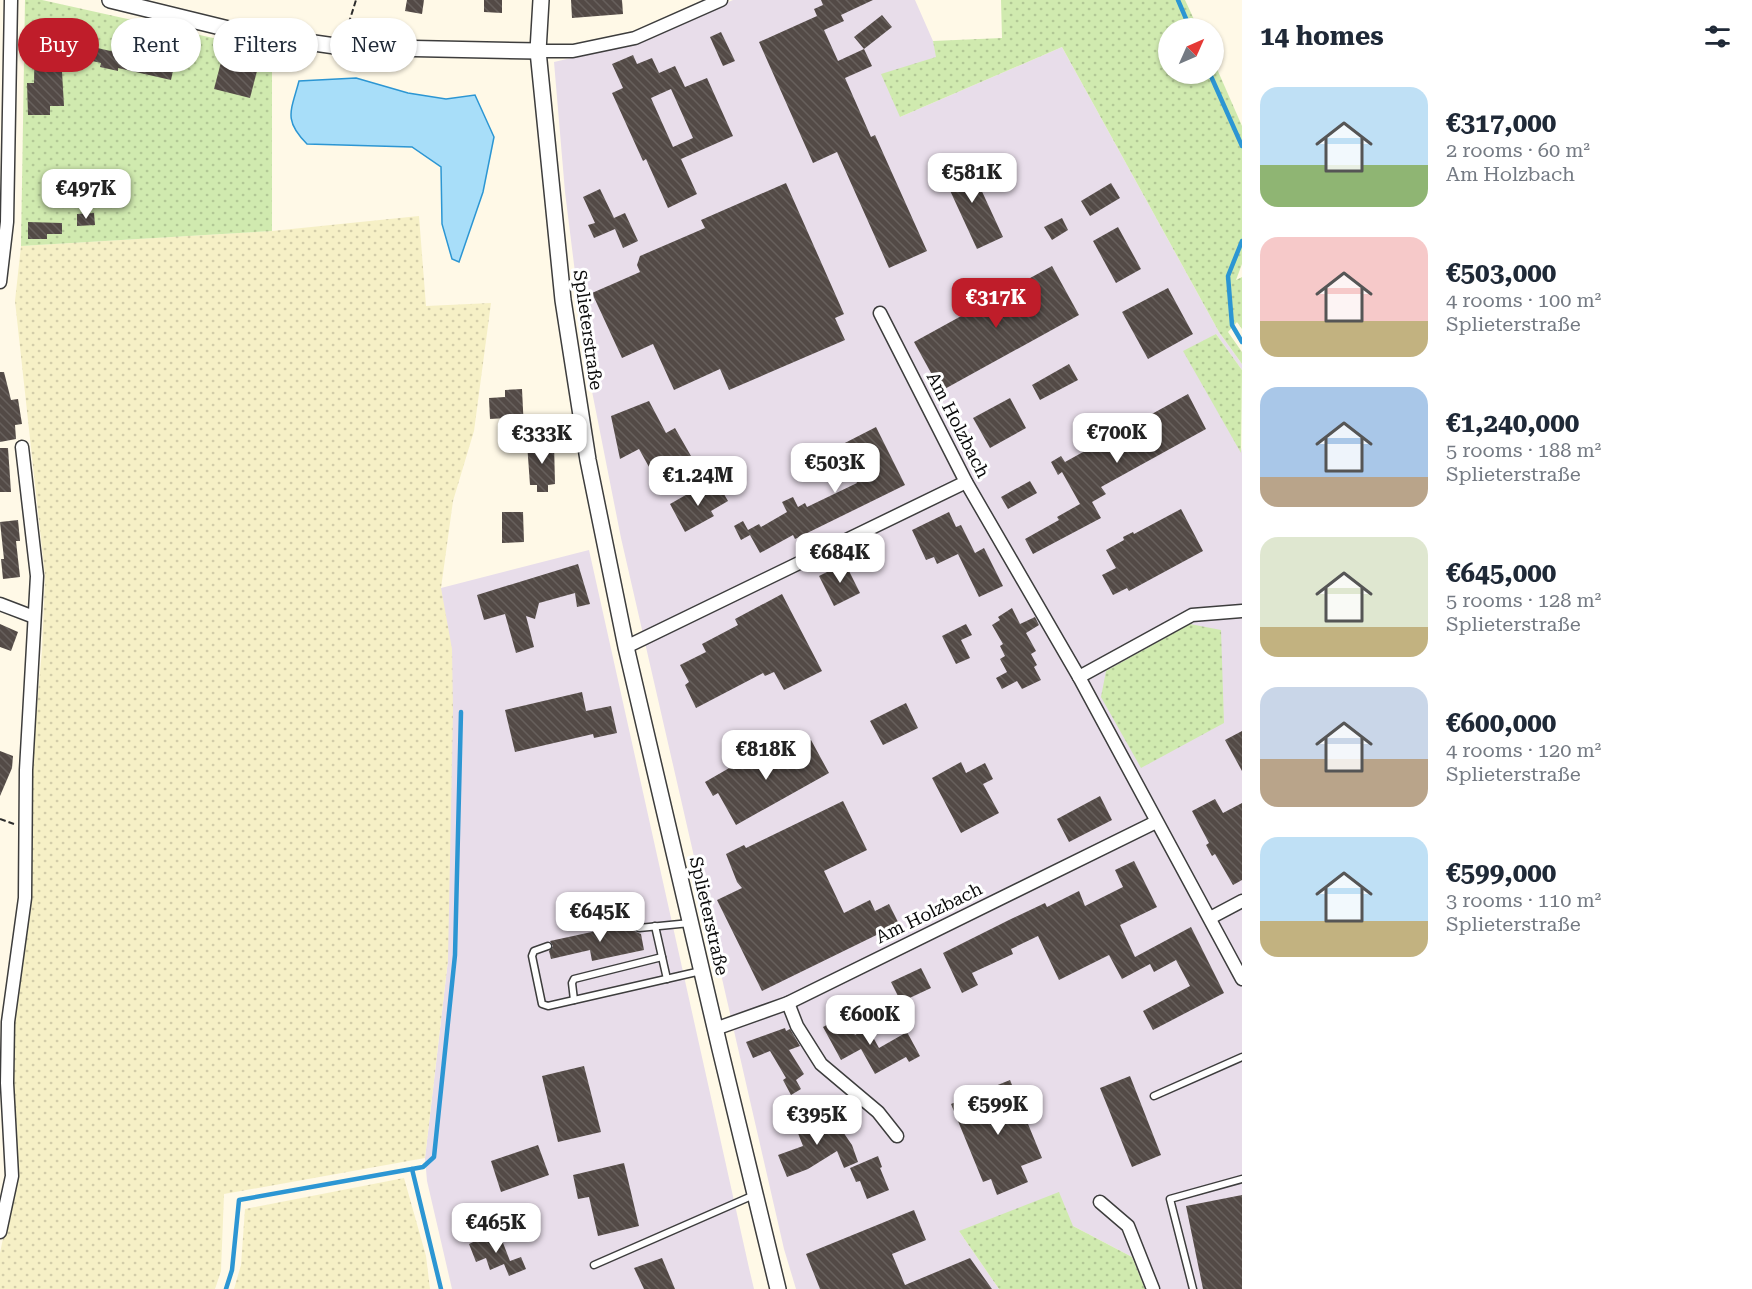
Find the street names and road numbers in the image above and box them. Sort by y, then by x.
street label: Splieterstraße [570,268,607,392]
street label: Am Holzbach [923,368,994,482]
street label: Splieterstraße [686,854,733,977]
street label: Am Holzbach [872,877,986,947]

